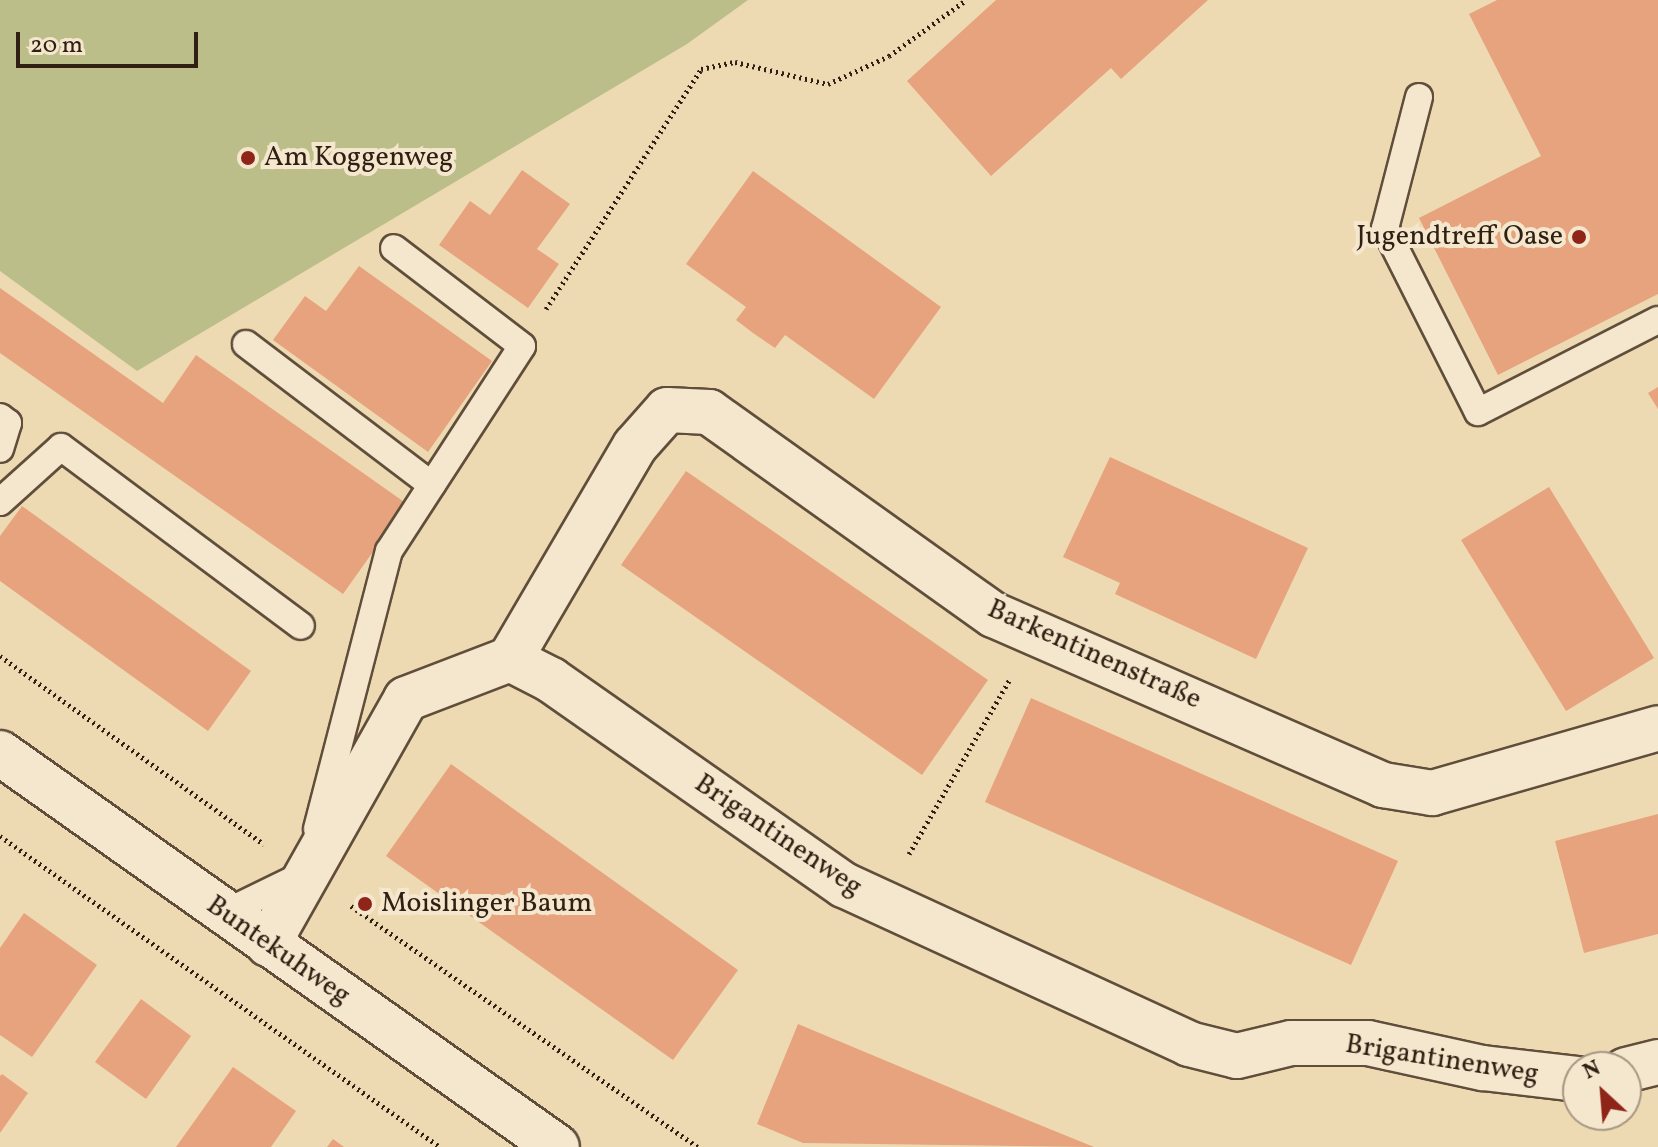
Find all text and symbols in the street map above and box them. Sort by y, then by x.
scale bar [20,16,202,66]
text: 20 m [30,29,83,63]
place label: Am Koggenweg [264,141,453,175]
marker: Am Koggenweg [239,149,257,167]
place label: Jugendtreff Oase [1359,220,1563,254]
marker: Jugendtreff Oase [1570,228,1588,246]
street label: Barkentinenstraße [982,593,1206,717]
street label: Brigantinenweg [688,767,868,905]
place label: Moislinger Baum [381,887,592,921]
street label: Buntekuhweg [199,889,357,1013]
marker: Moislinger Baum [356,895,374,913]
street label: Brigantinenweg [1343,1028,1541,1092]
north arrow [1562,1051,1642,1131]
text: N [1578,1053,1606,1088]

